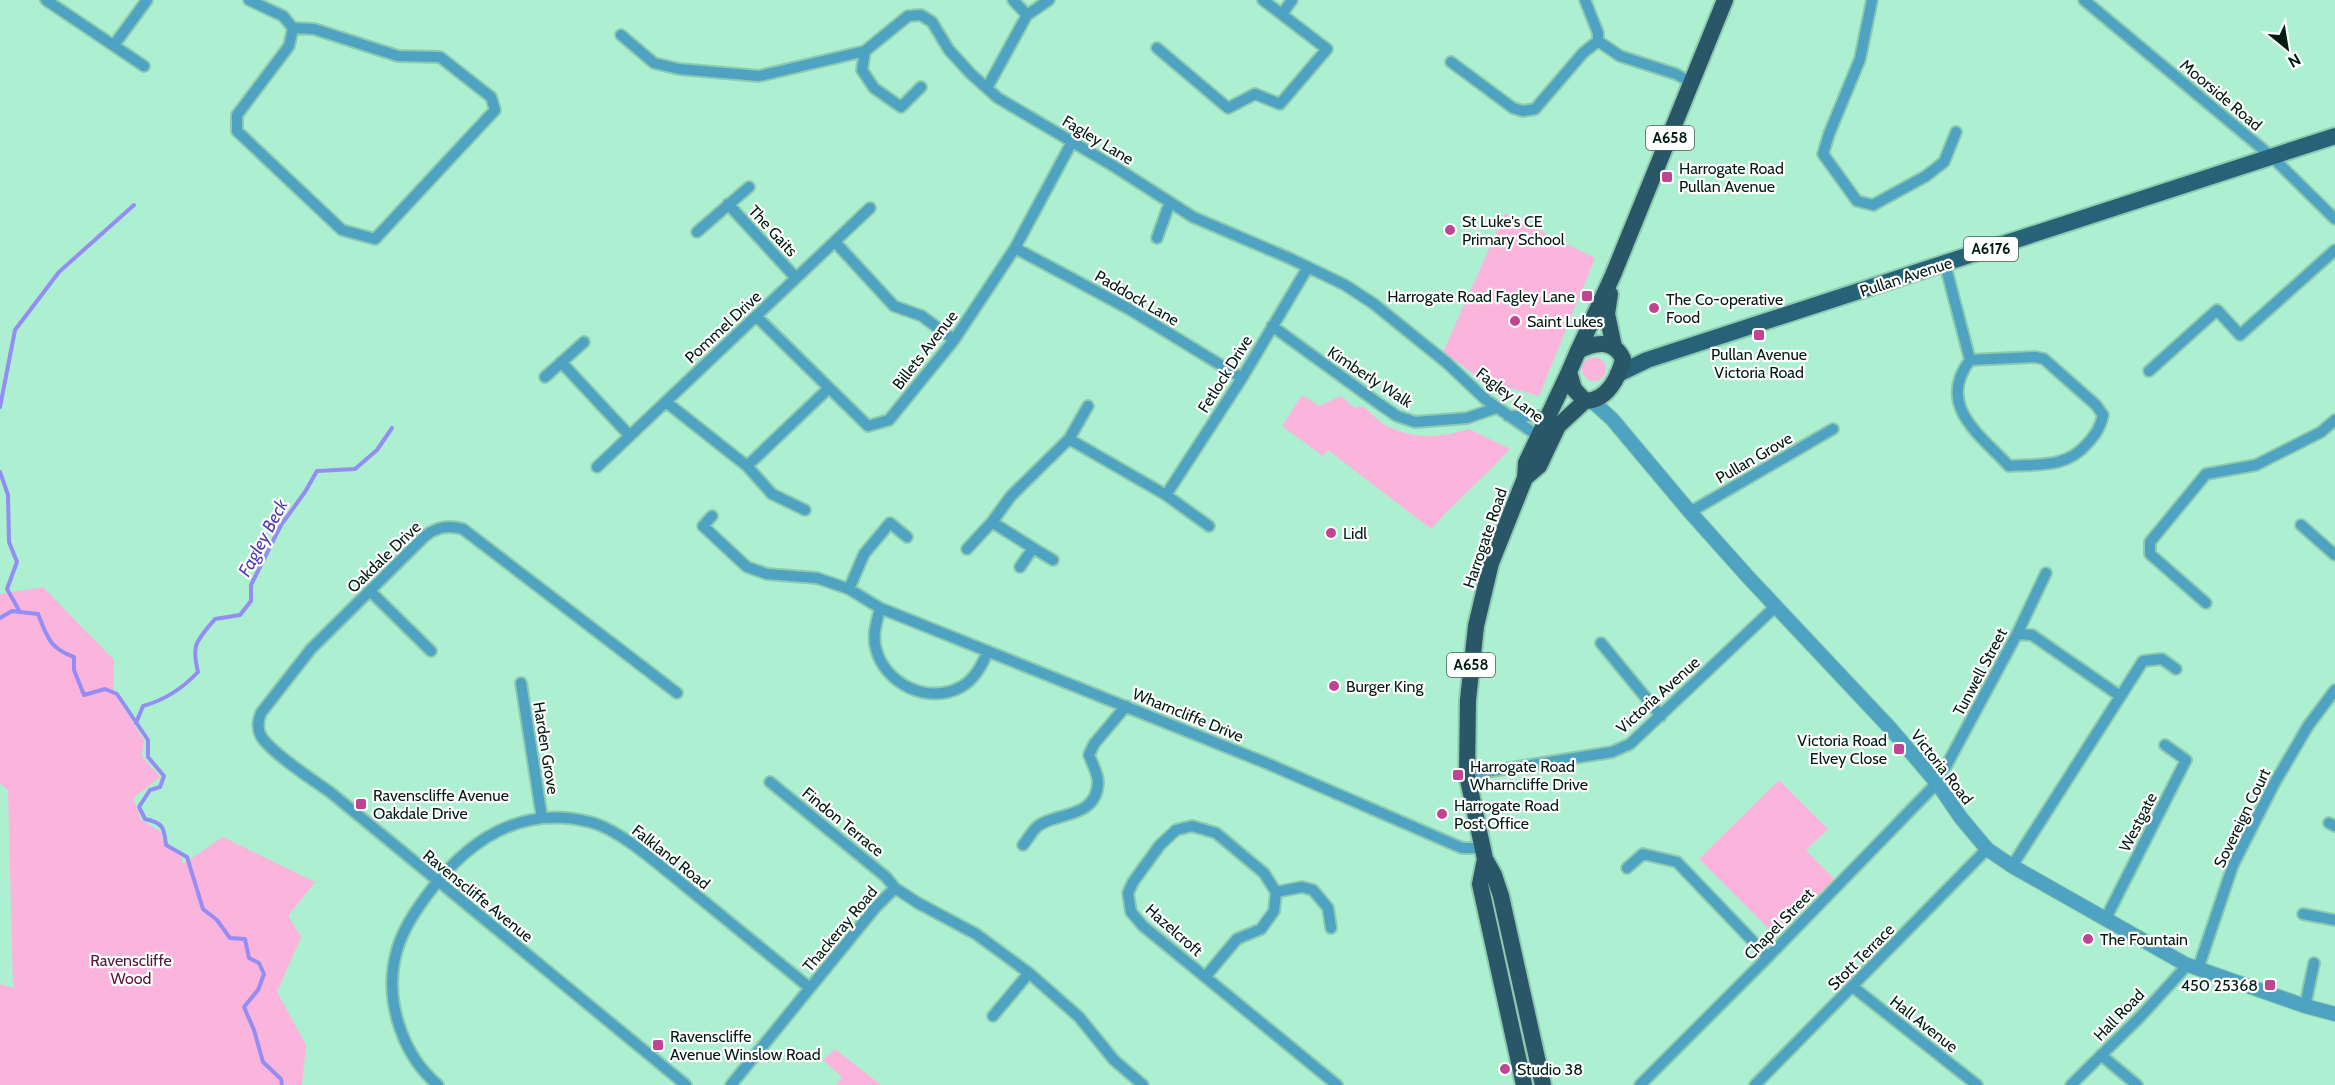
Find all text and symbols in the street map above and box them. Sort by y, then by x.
north arrow [2257,18,2317,78]
text: N [2285,50,2304,72]
street label: Moorside Road [2176,55,2266,135]
street label: Fagley Lane [1059,111,1137,169]
road number: A658 [1646,126,1694,150]
place label: Harrogate Road Pullan Avenue [1679,159,1784,196]
marker: Harrogate Road Pullan Avenue [1660,170,1674,184]
street label: The Gaits [745,202,802,261]
place label: St Luke's CE Primary School [1462,212,1565,249]
marker: St Luke's CE Primary School [1443,223,1457,237]
road number: A6176 [1964,237,2018,261]
street label: Pullan Avenue [1857,253,1955,301]
street label: Paddock Lane [1092,266,1182,330]
street label: Pommel Drive [681,287,765,367]
place label: Harrogate Road Fagley Lane [1387,287,1575,306]
marker: Harrogate Road Fagley Lane [1580,289,1594,303]
place label: The Co-operative Food [1666,290,1783,327]
marker: The Co-operative Food [1647,301,1661,315]
street label: Billets Avenue [888,307,962,393]
place label: Saint Lukes [1527,312,1604,331]
marker: Saint Lukes [1508,314,1522,328]
marker: Pullan Avenue Victoria Road [1752,328,1766,342]
street label: Fetlock Drive [1194,332,1256,416]
street label: Kimberly Walk [1324,342,1417,412]
place label: Pullan Avenue Victoria Road [1711,345,1807,382]
street label: Fagley Lane [1473,364,1547,426]
street label: Pullan Grove [1712,428,1796,488]
street label: Harrogate Road [1459,485,1511,591]
water label: Fagley Beck [234,495,293,580]
street label: Oakdale Drive [343,517,425,597]
place label: Lidl [1343,524,1367,543]
marker: Lidl [1324,526,1338,540]
street label: Tunwell Street [1949,624,2011,719]
road number: A658 [1447,653,1495,677]
street label: Victoria Avenue [1612,653,1704,737]
place label: Burger King [1346,677,1424,696]
marker: Burger King [1327,679,1341,693]
street label: Wharncliffe Drive [1130,684,1246,746]
street label: Harden Grove [529,700,563,796]
street label: Victoria Road [1907,726,1977,808]
place label: Victoria Road Elvey Close [1797,731,1887,768]
marker: Victoria Road Elvey Close [1892,742,1906,756]
place label: Harrogate Road Wharncliffe Drive [1470,757,1588,794]
street label: Sovereign Court [2210,765,2275,871]
marker: Harrogate Road Wharncliffe Drive [1451,768,1465,782]
street label: Findon Terrace [798,783,888,861]
place label: Ravenscliffe Avenue Oakdale Drive [373,786,509,823]
street label: Westgate [2115,789,2161,855]
place label: Harrogate Road Post Office [1454,796,1559,833]
marker: Ravenscliffe Avenue Oakdale Drive [354,797,368,811]
marker: Harrogate Road Post Office [1435,807,1449,821]
street label: Falkland Road [628,821,714,893]
street label: Ravenscliffe Avenue [419,846,537,946]
street label: Thackeray Road [799,882,881,976]
street label: Chapel Street [1740,884,1818,964]
street label: Hazelcroft [1142,900,1207,960]
street label: Stott Terrace [1824,920,1898,994]
place label: The Fountain [2100,930,2188,949]
marker: The Fountain [2081,932,2095,946]
park label: Ravenscliffe Wood [90,951,172,988]
place label: 450 25368 [2181,976,2258,995]
marker: 450 25368 [2263,978,2277,992]
street label: Hall Road [2090,985,2148,1045]
street label: Hall Avenue [1886,992,1962,1056]
place label: Ravenscliffe Avenue Winslow Road [670,1027,821,1064]
marker: Ravenscliffe Avenue Winslow Road [651,1038,665,1052]
place label: Studio 38 [1517,1060,1583,1079]
marker: Studio 38 [1498,1062,1512,1076]

